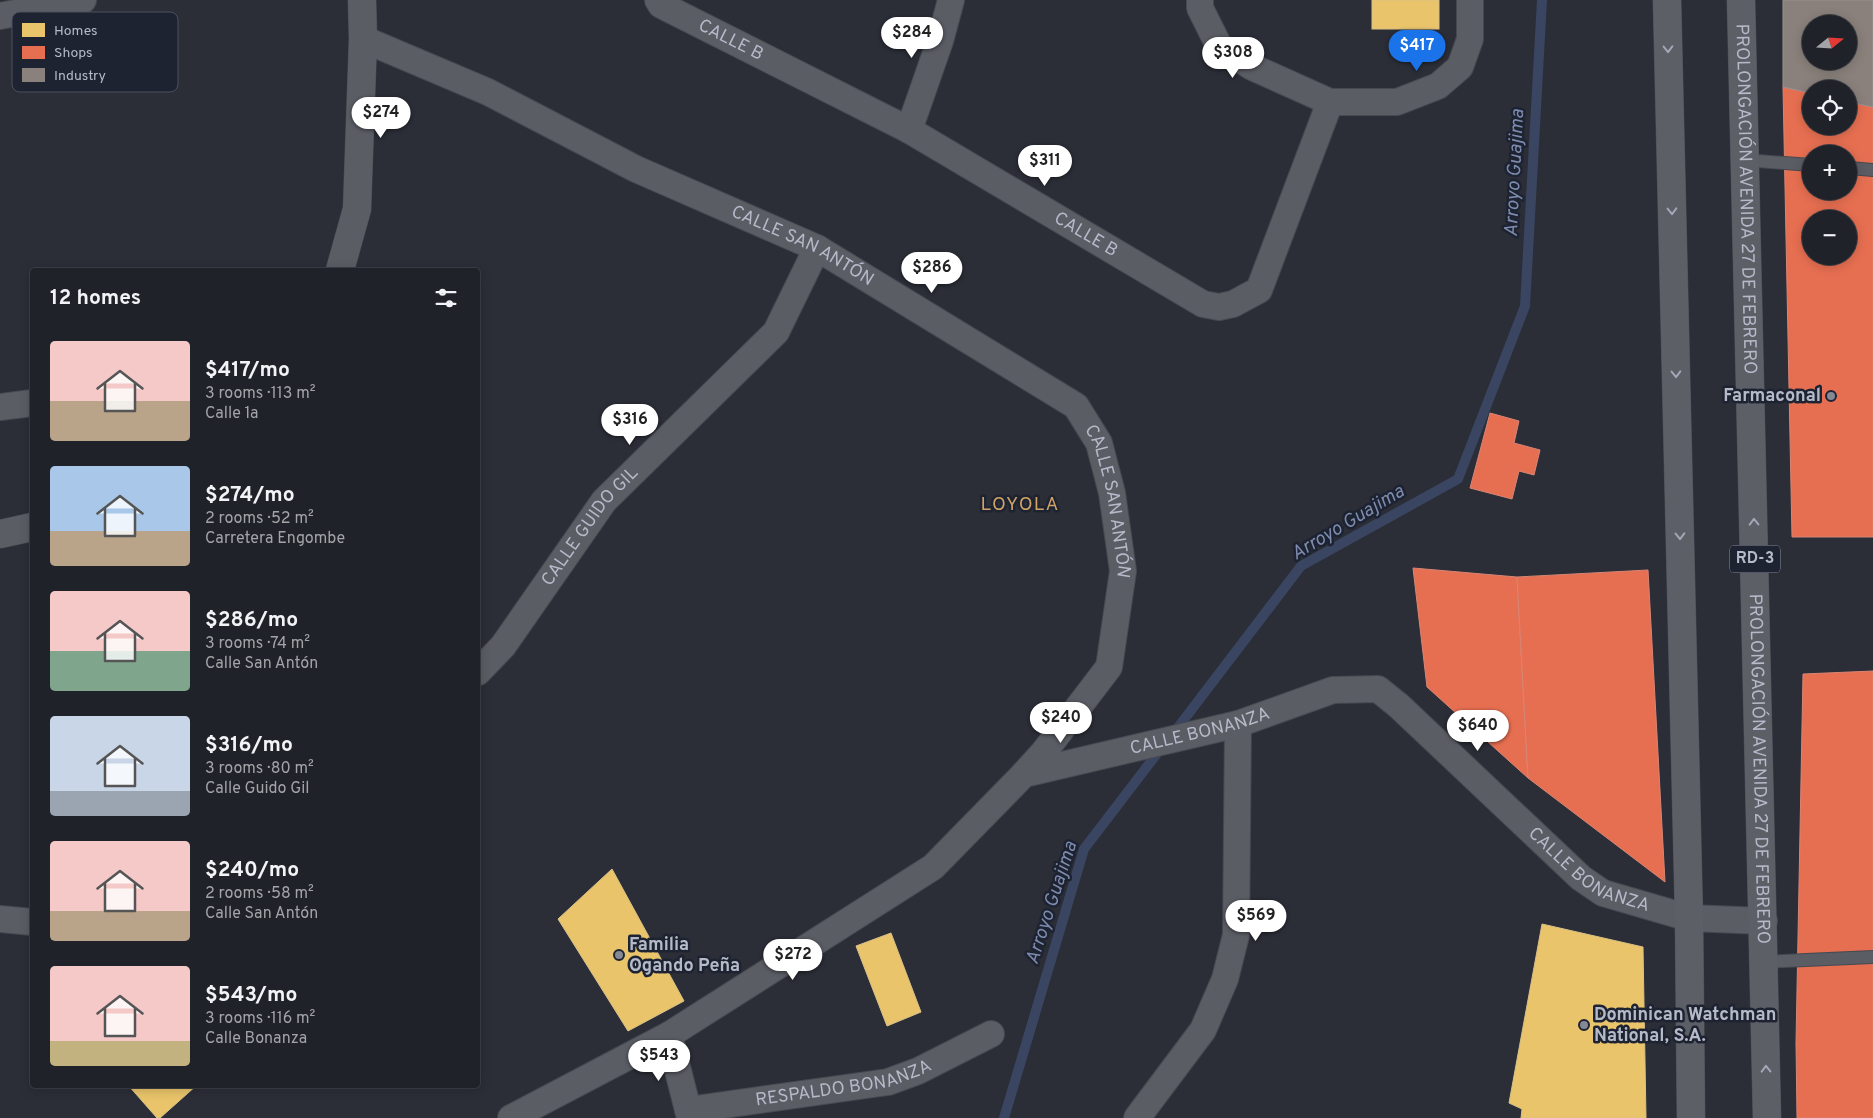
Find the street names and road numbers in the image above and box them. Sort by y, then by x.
street label: CALLE B [694,14,767,66]
street label: PROLONGACIÓN AVENIDA 27 DE FEBRERO [1730,23,1761,374]
street label: CALLE SAN ANTÓN [728,200,878,291]
street label: CALLE B [1050,207,1122,262]
street label: CALLE SAN ANTÓN [1079,420,1136,580]
street label: CALLE GUIDO GIL [537,462,643,591]
road number: RD-3 [1730,546,1780,572]
street label: PROLONGACIÓN AVENIDA 27 DE FEBRERO [1743,593,1774,944]
street label: CALLE BONANZA [1128,702,1273,760]
street label: CALLE BONANZA [1523,822,1652,917]
street label: RESPALDO BONANZA [754,1054,936,1112]

